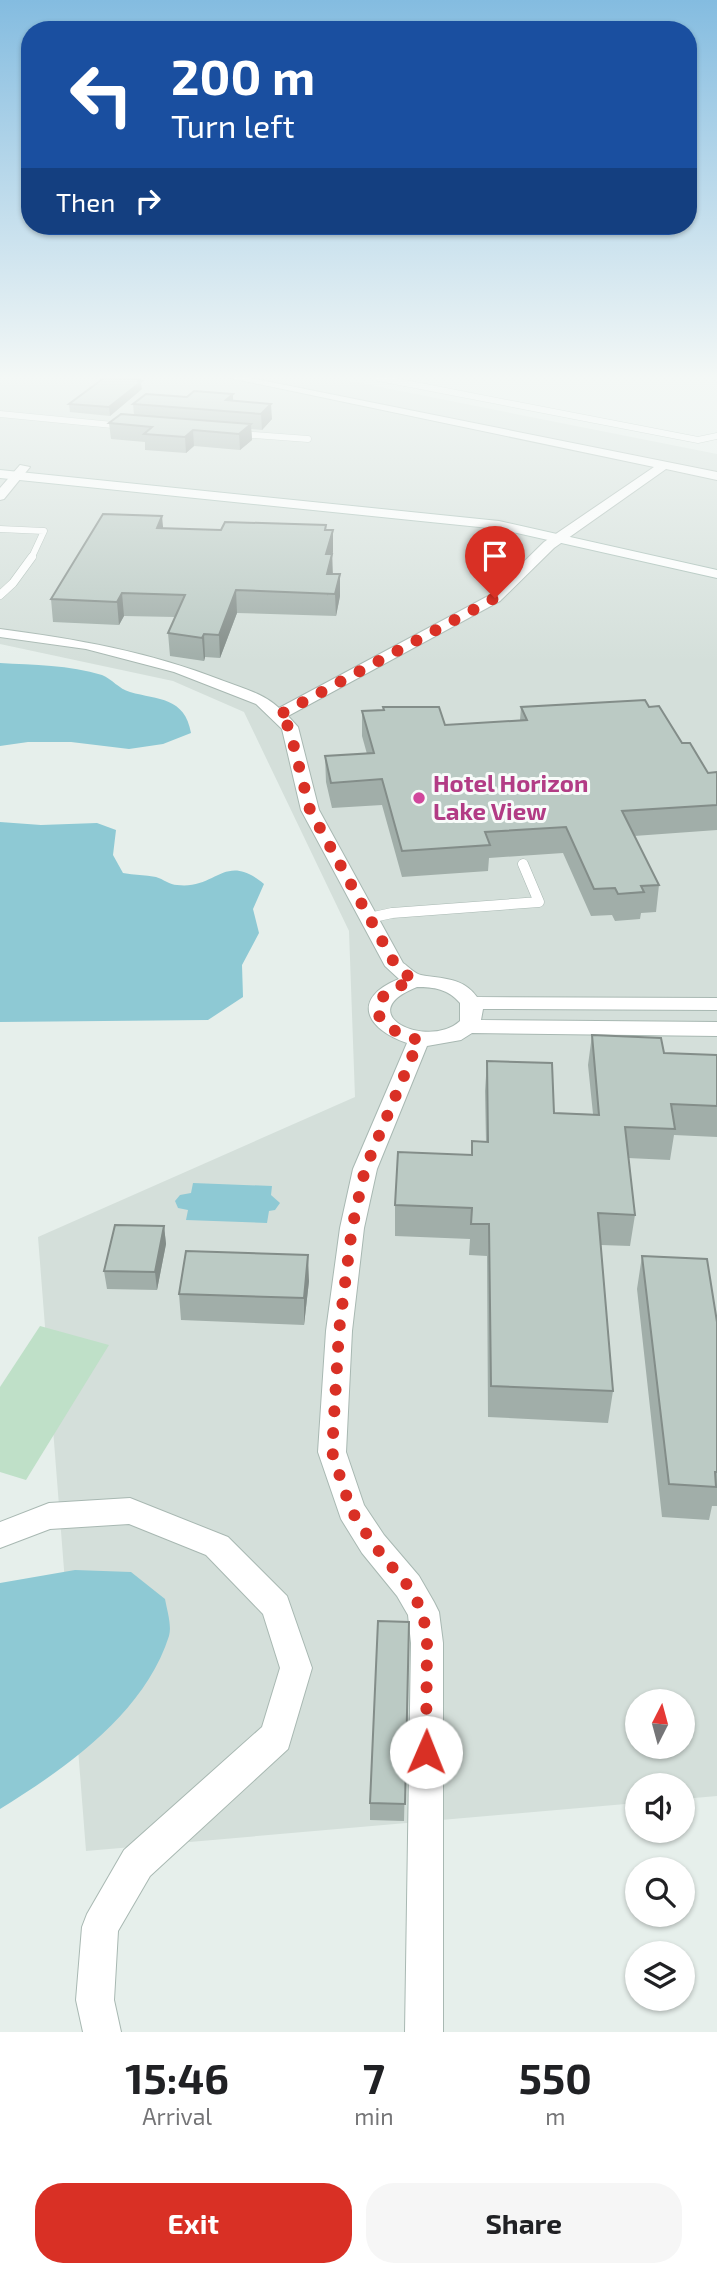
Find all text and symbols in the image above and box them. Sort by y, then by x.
text: 200 m [171,46,315,105]
icon: left [56,49,147,140]
text: Turn left [171,106,295,144]
icon: right [129,182,167,220]
text: Then [56,186,115,217]
pin [465,526,525,598]
icon: arrive [476,537,514,575]
place label: Hotel Horizon Lake View [433,768,588,825]
marker: Hotel Horizon Lake View [411,790,427,806]
north arrow [625,1689,695,1759]
map controls [625,1689,695,2011]
position arrow [389,1715,463,1789]
button: sound [625,1773,695,1843]
button: search [625,1857,695,1927]
button: layers [625,1941,695,2011]
text: 15:46 [125,2052,229,2102]
text: 7 [363,2052,385,2102]
text: 550 [519,2052,592,2102]
text: Arrival [142,2102,212,2130]
text: min [354,2102,394,2130]
text: m [545,2102,565,2130]
button: Exit [35,2183,352,2263]
button: Share [366,2183,682,2263]

